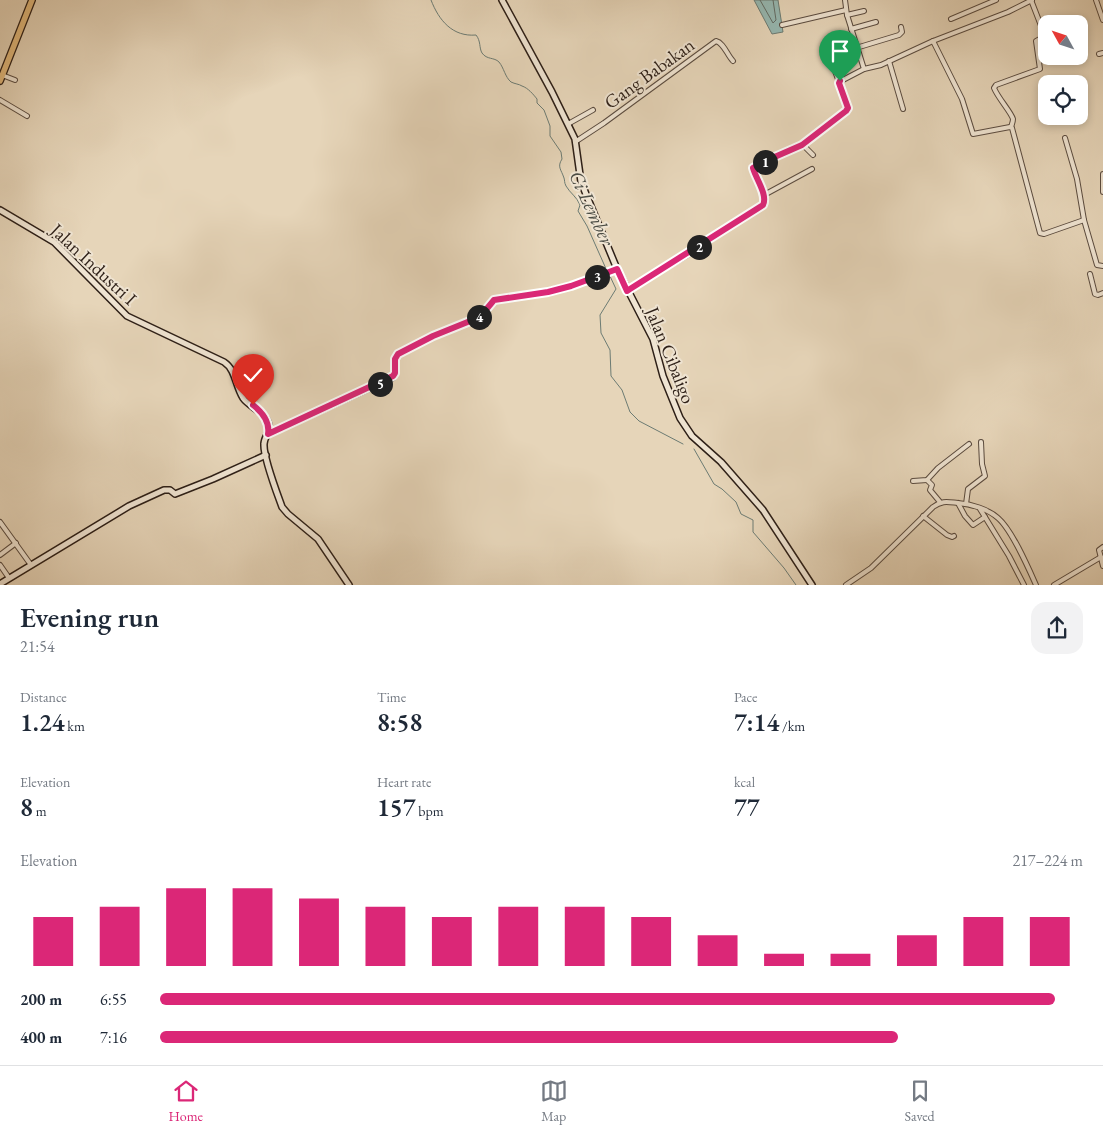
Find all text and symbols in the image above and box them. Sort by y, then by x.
north arrow [1038,15,1088,65]
map controls [1038,15,1088,125]
pin [819,30,861,81]
street label: Gang Babakan [599,32,699,115]
icon: arrive [826,37,854,65]
button: locate [1038,75,1088,125]
pin: 1 [752,150,778,174]
text: 1 [762,153,769,171]
water label: Ci Lember [563,166,621,251]
street label: Jalan Industri I [44,217,143,311]
pin: 2 [686,234,712,260]
text: 2 [696,238,703,256]
pin: 3 [584,264,610,290]
text: 3 [594,268,601,286]
street label: Jalan Cibaligo [639,301,701,407]
pin: 4 [466,304,492,330]
text: 4 [476,308,483,326]
pin [232,354,274,405]
icon: check [239,361,267,389]
pin: 5 [368,372,392,396]
text: 5 [377,375,384,393]
text: Evening run [20,599,159,635]
button: share [1031,602,1083,654]
text: 21:54 [20,636,55,657]
text: Distance [20,688,67,706]
text: Time [377,688,406,706]
text: Pace [734,688,758,706]
text: 1.24 [20,706,65,738]
text: 8:58 [377,706,422,738]
text: 7:14 [734,706,779,738]
text: km [65,717,85,735]
text: /km [779,717,805,735]
text: Elevation [20,773,70,791]
text: Heart rate [377,773,431,791]
text: kcal [734,773,755,791]
text: 8 [20,791,33,823]
text: 157 [377,791,415,823]
text: 77 [734,791,760,823]
text: m [33,802,47,820]
text: bpm [415,802,444,820]
text: Elevation [20,850,78,871]
text: 217–224 m [1012,850,1083,871]
text: 200 m [20,989,62,1010]
text: 6:55 [100,989,127,1010]
text: 400 m [20,1027,62,1048]
text: 7:16 [100,1027,127,1048]
tab: Home [168,1077,203,1125]
tab: Map [540,1077,568,1125]
tab: Saved [905,1077,935,1125]

